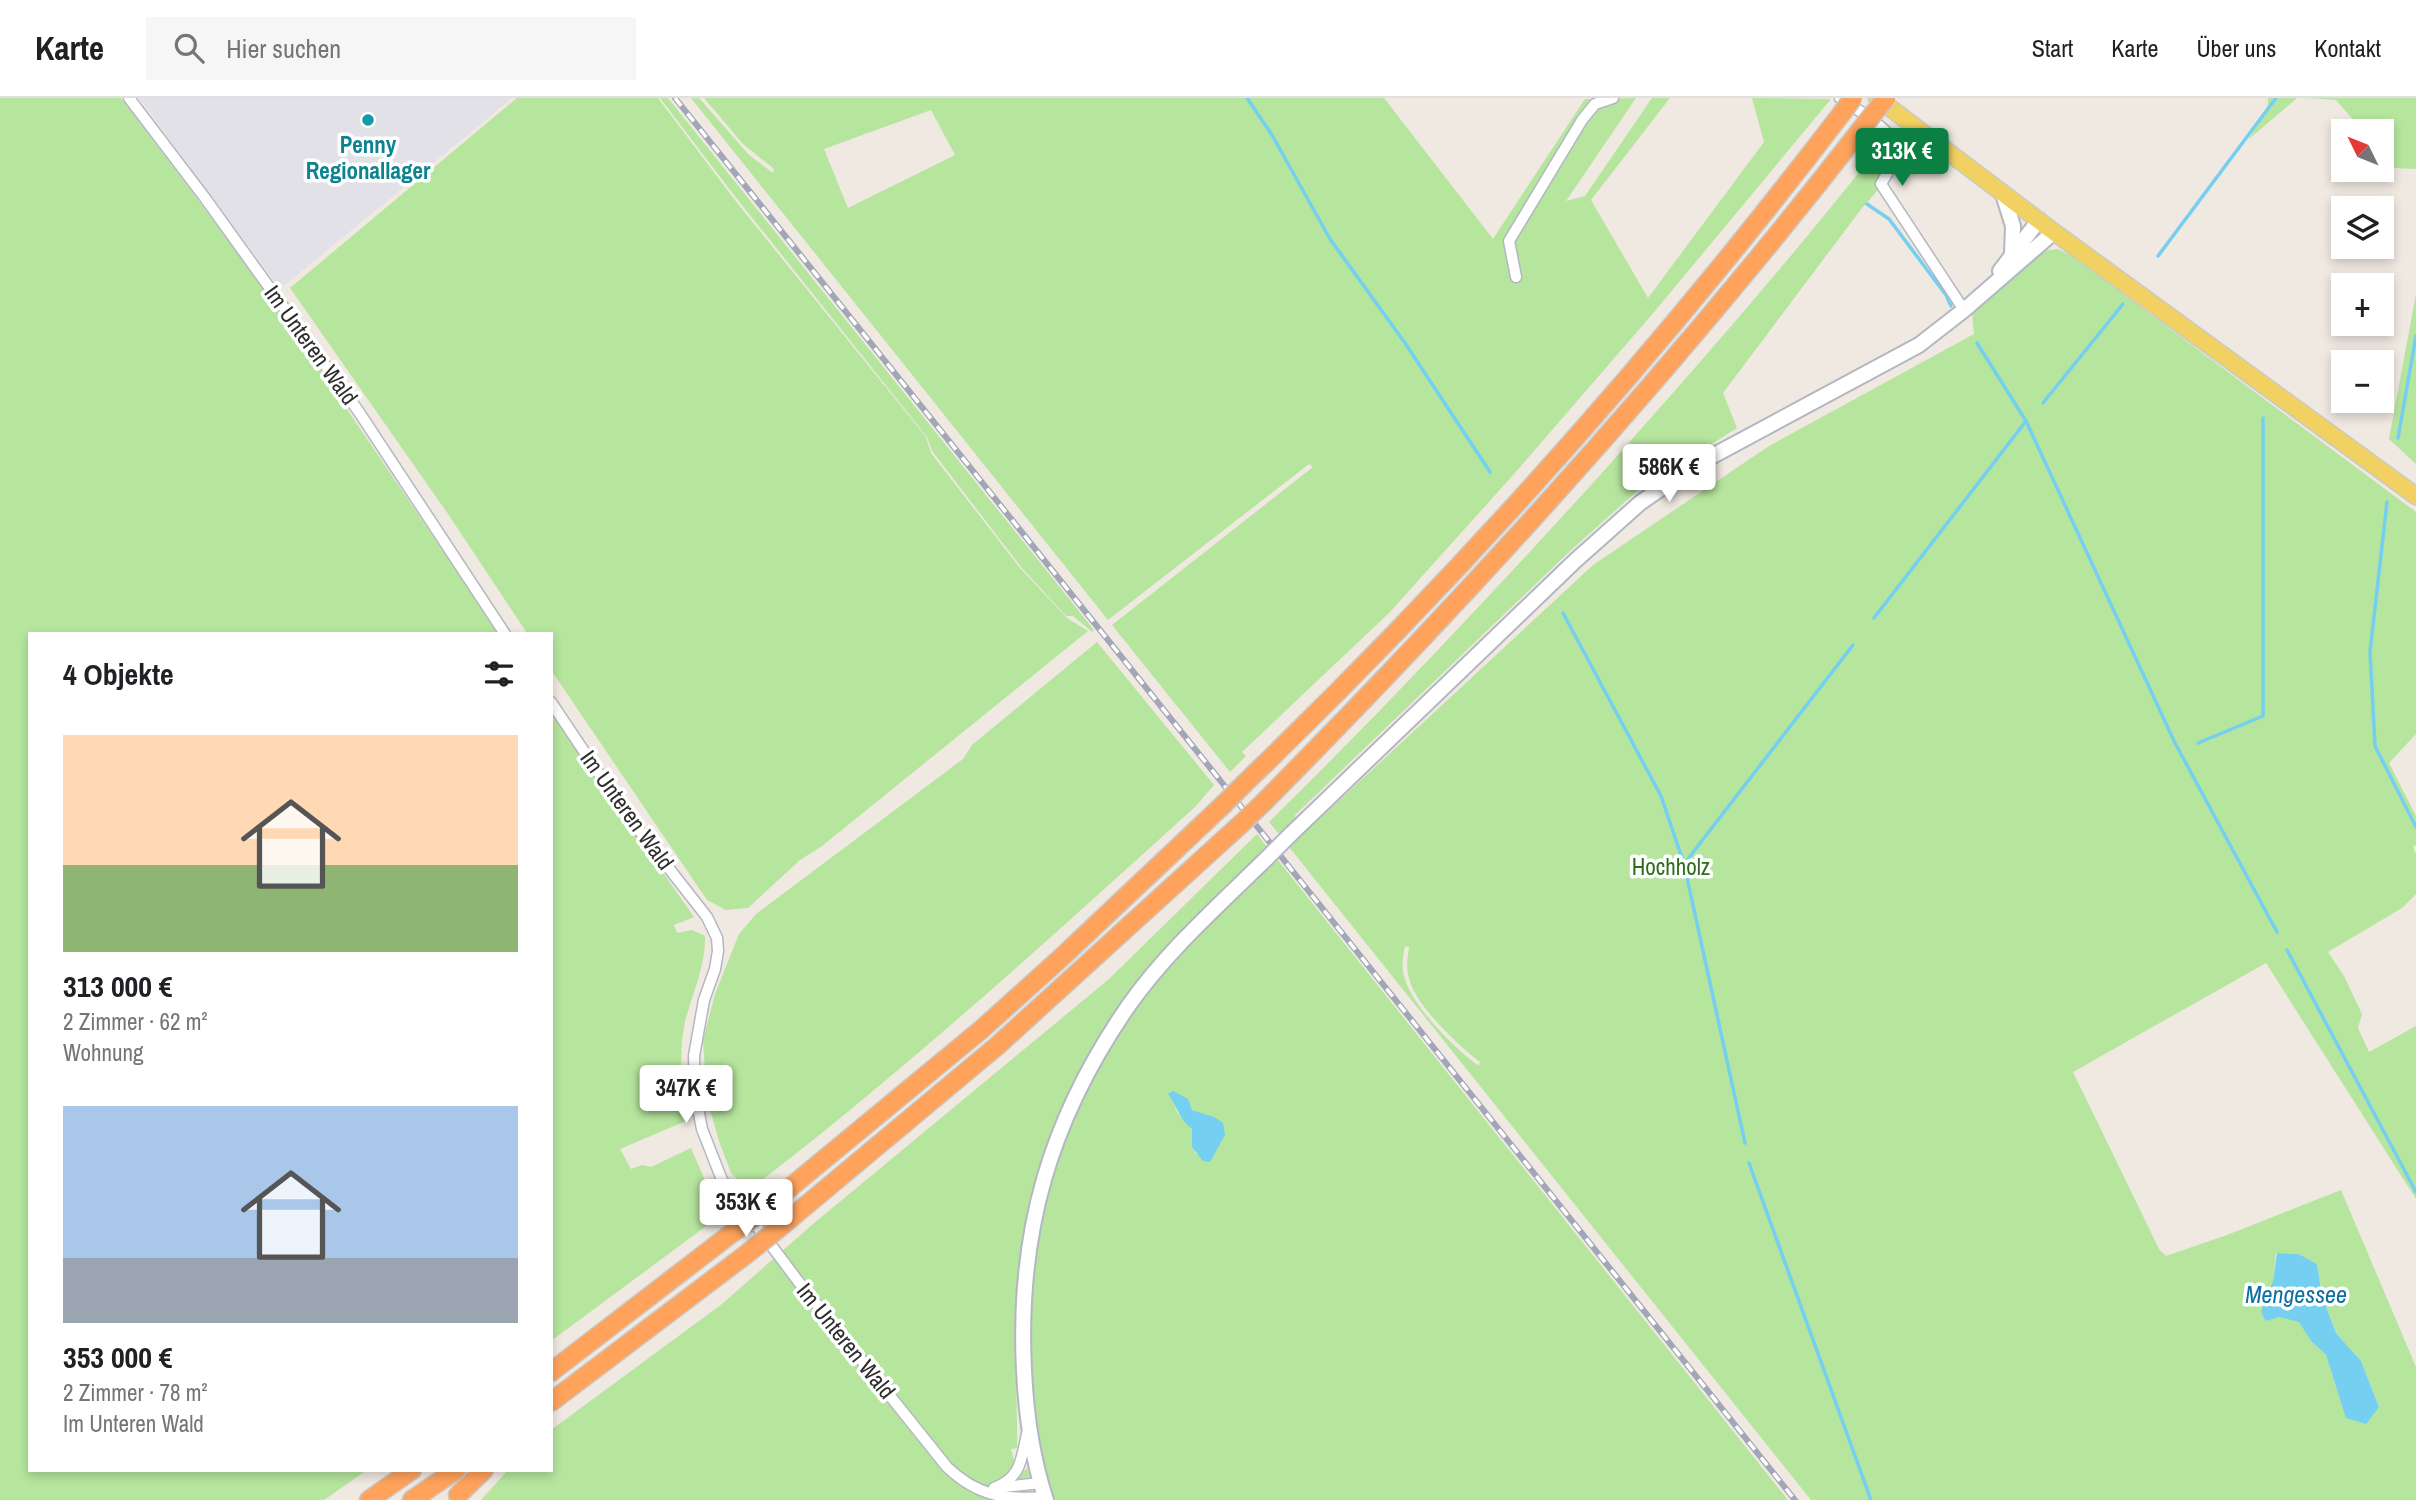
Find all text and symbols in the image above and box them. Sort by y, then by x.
search box [146,17,636,80]
text: Karte [35,26,104,70]
icon: search [170,29,208,67]
text: Hier suchen [226,31,341,66]
text: Start [2032,32,2073,64]
text: Karte [2111,32,2158,64]
text: Über uns [2196,32,2276,64]
text: Kontakt [2314,32,2381,64]
marker: Penny Regionallager [360,112,376,128]
north arrow [2331,119,2394,182]
map controls [2331,119,2394,413]
place label: Penny Regionallager [306,129,431,186]
pin: 313K € [1845,129,1959,188]
text: 313K € [1872,135,1932,166]
button: layers [2331,196,2394,259]
button: + [2331,273,2394,336]
street label: Im Unteren Wald [257,279,365,411]
button: − [2331,350,2394,413]
pin: 586K € [1612,444,1726,504]
text: 586K € [1639,451,1699,482]
text: 4 Objekte [63,654,174,694]
icon: filters [480,655,518,693]
street label: Im Unteren Wald [573,744,681,876]
icon: home [228,781,354,907]
park label: Hochholz [1632,851,1710,882]
text: 313 000 € [63,966,172,1006]
text: 2 Zimmer · 62 m² [63,1006,208,1037]
text: Wohnung [63,1037,143,1068]
pin: 347K € [629,1066,743,1125]
text: 347K € [656,1072,716,1103]
icon: home [228,1152,354,1278]
pin: 353K € [689,1180,803,1239]
text: 353K € [716,1186,776,1217]
street label: Im Unteren Wald [790,1276,903,1405]
water label: Mengessee [2245,1278,2347,1310]
text: 353 000 € [63,1337,172,1377]
text: 2 Zimmer · 78 m² [63,1377,208,1408]
text: Im Unteren Wald [63,1408,204,1439]

